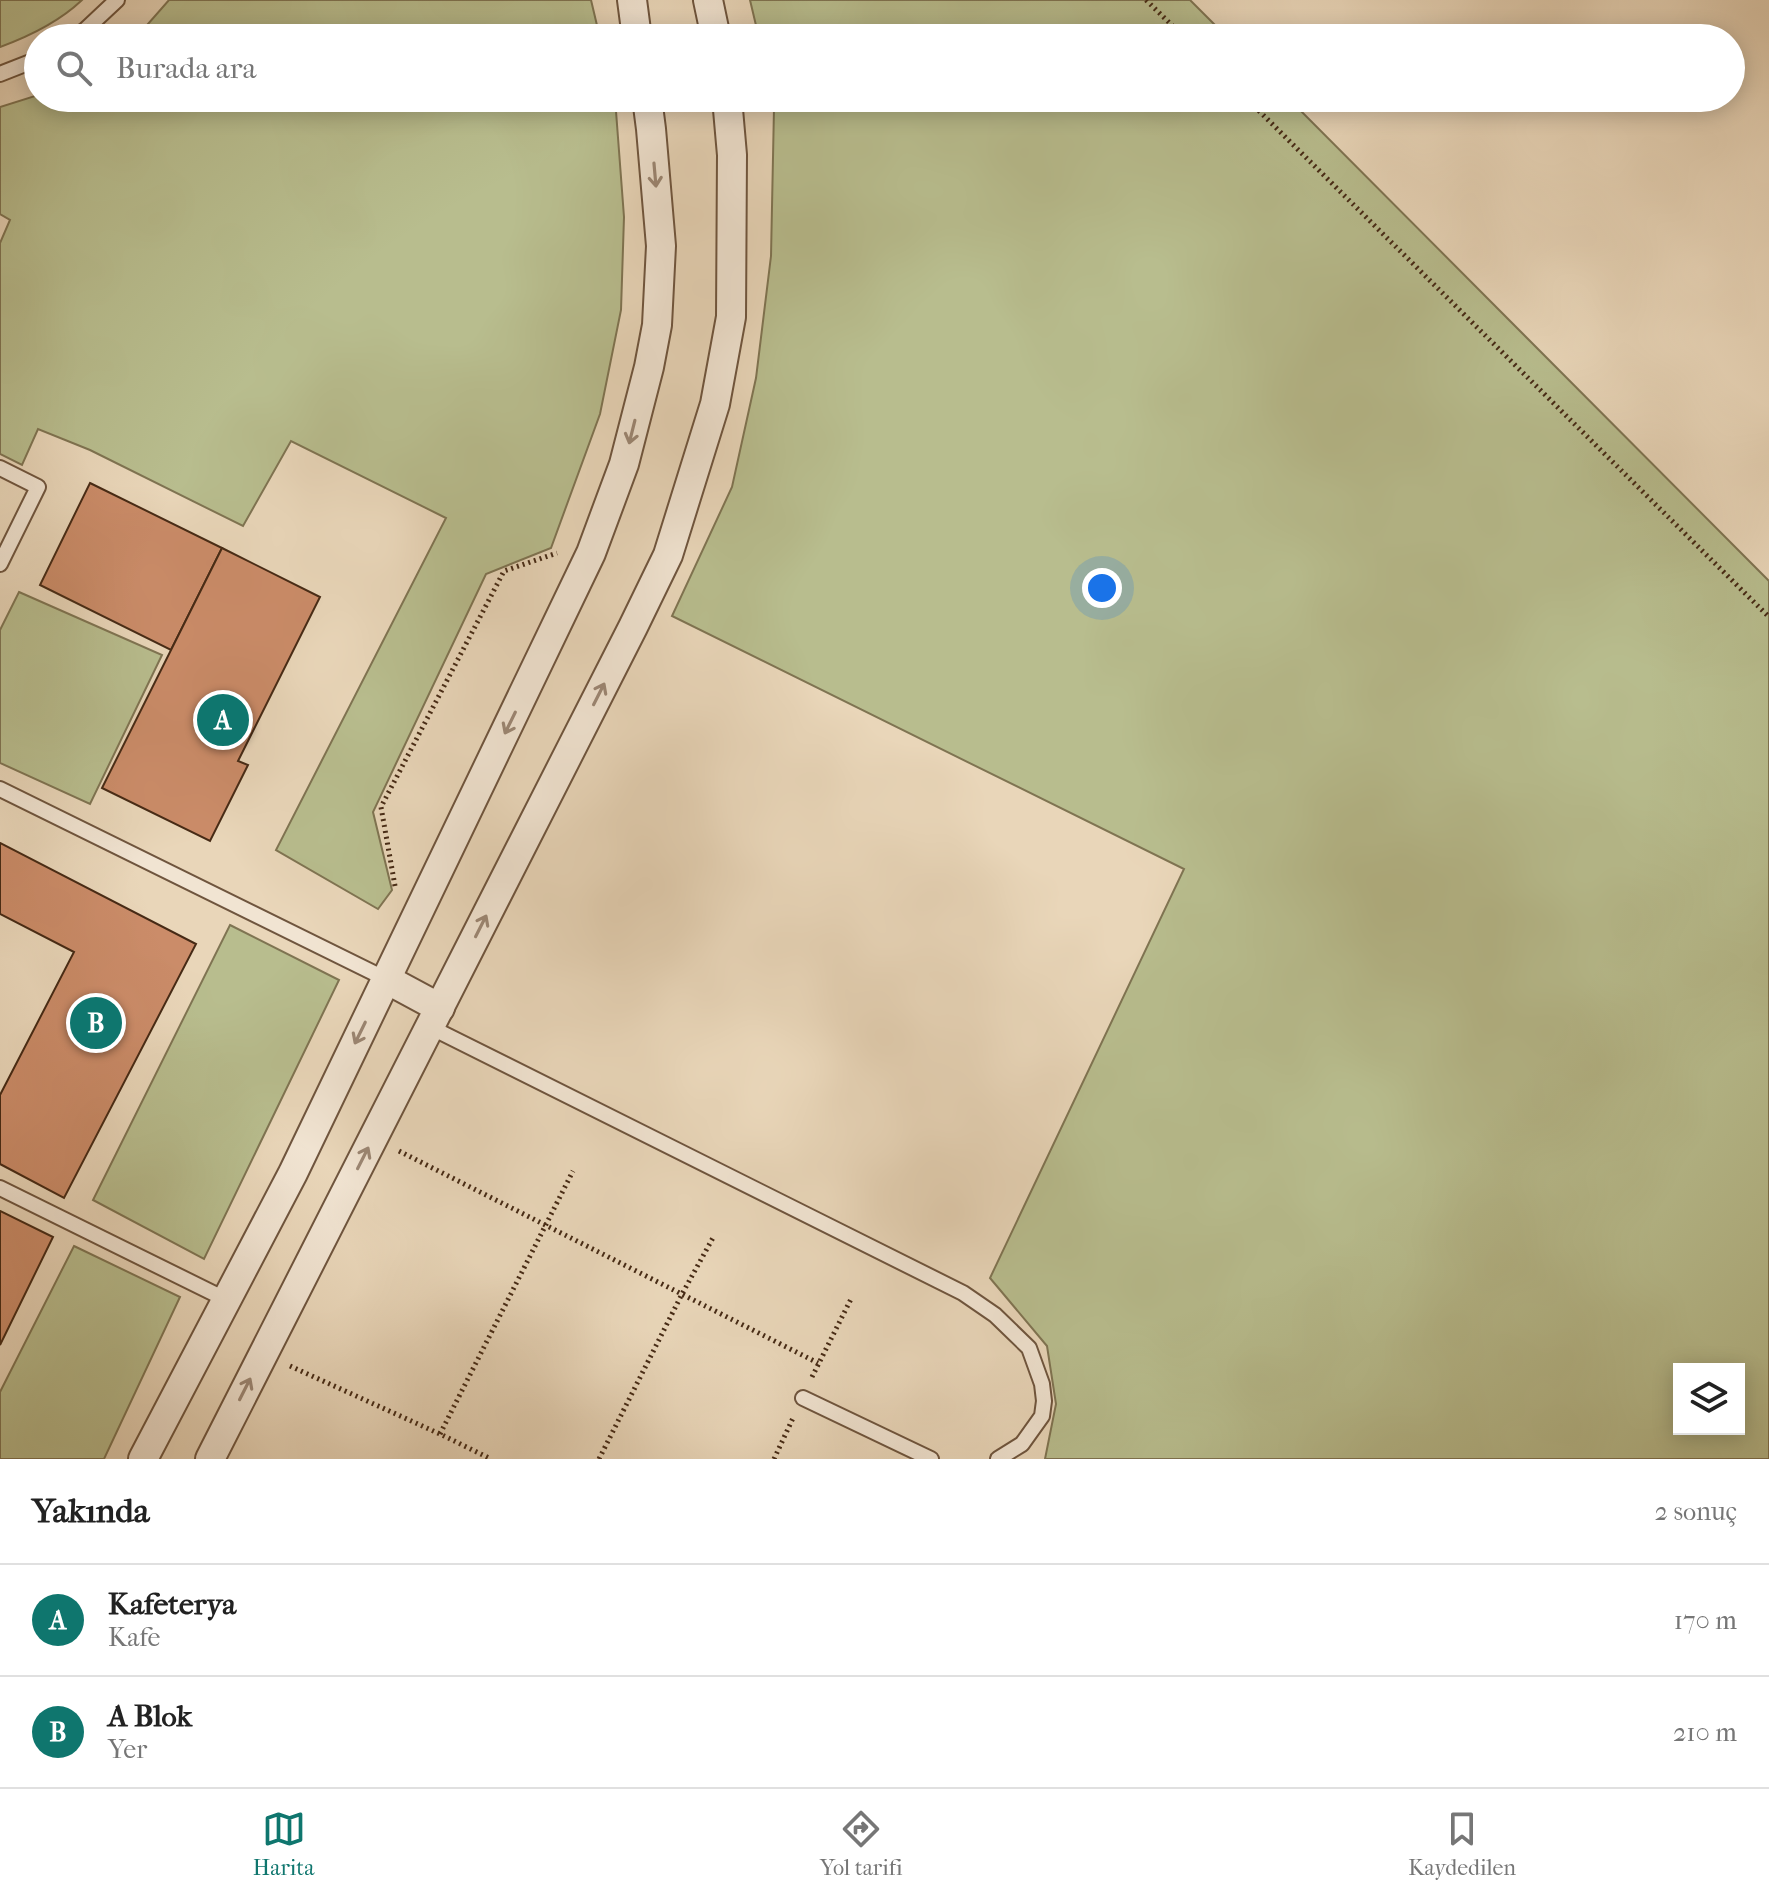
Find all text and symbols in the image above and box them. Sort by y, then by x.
search box [24,24,1745,112]
icon: search [52,46,96,90]
text: Burada ara [116,51,256,86]
one-way arrow [648,162,663,188]
one-way arrow [624,419,639,445]
your location [1082,568,1122,608]
one-way arrow [592,683,607,707]
pin: A [197,690,249,750]
one-way arrow [502,710,517,734]
one-way arrow [474,914,489,938]
pin: B [70,993,122,1053]
one-way arrow [352,1020,368,1044]
one-way arrow [356,1146,372,1170]
map controls [1673,1363,1745,1435]
button: layers [1673,1363,1745,1435]
one-way arrow [238,1378,254,1402]
text: Yakında [32,1491,150,1531]
text: 2 sonuç [1655,1496,1737,1527]
text: Kafeterya [108,1587,236,1622]
text: A [50,1605,66,1636]
text: 170 m [1674,1605,1737,1636]
text: Kafe [108,1622,160,1653]
text: A Blok [108,1699,192,1734]
text: B [50,1717,66,1748]
text: 210 m [1673,1717,1737,1748]
text: Yer [108,1734,147,1765]
tab: Harita [253,1807,314,1881]
tab: Yol tarifi [820,1807,902,1881]
tab: Kaydedilen [1408,1807,1516,1881]

